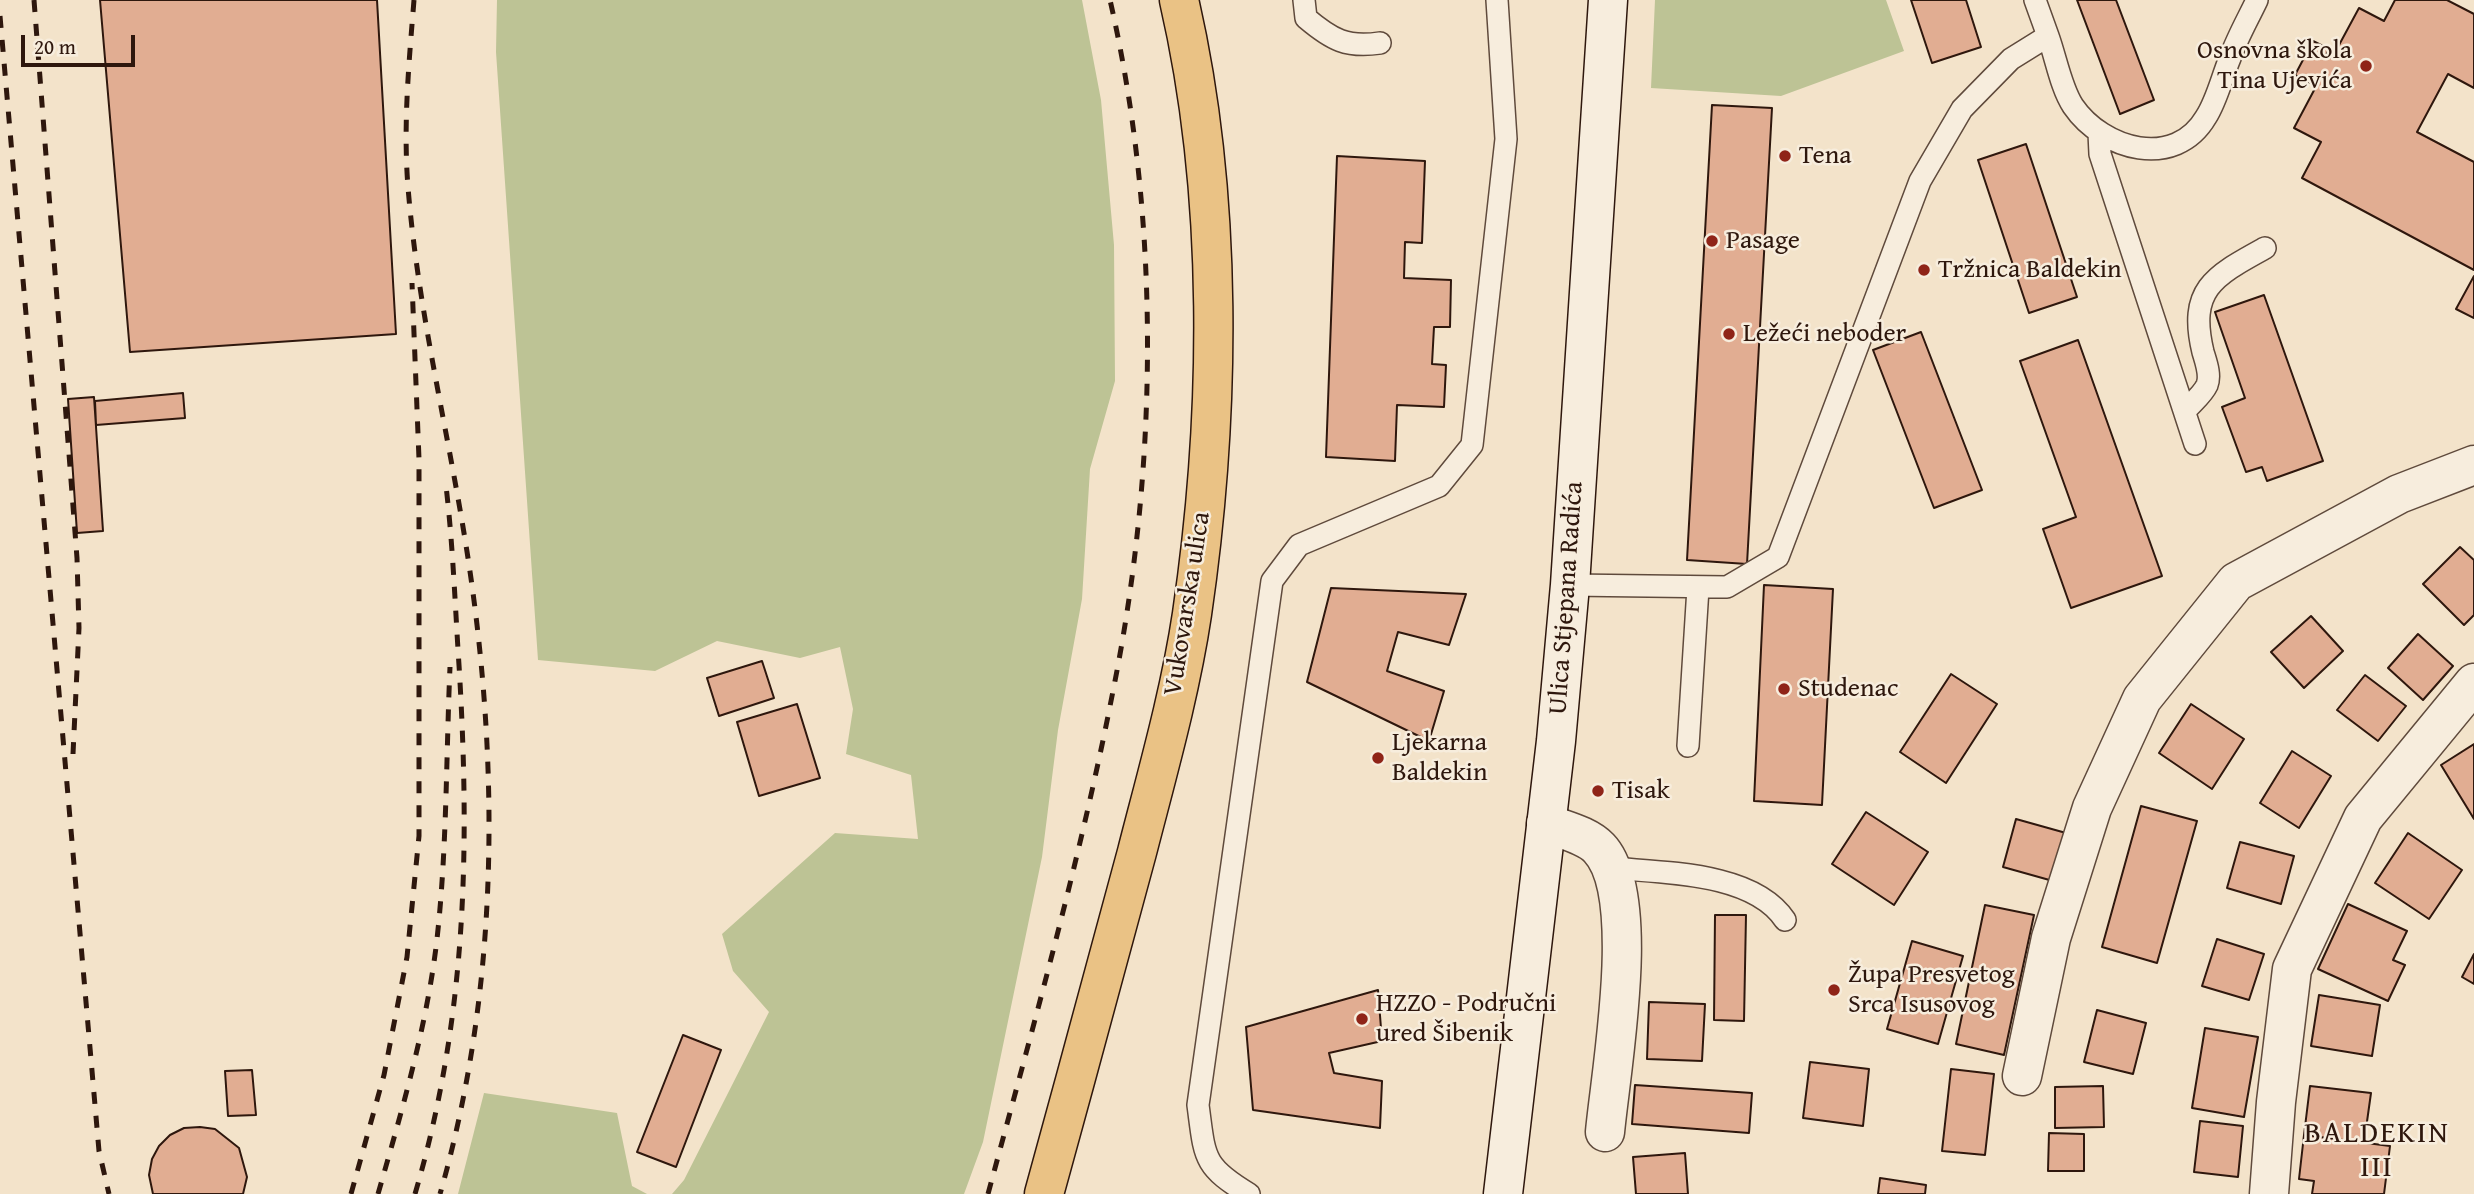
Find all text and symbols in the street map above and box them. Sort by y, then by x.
scale bar [24,21,138,65]
text: 20 m [34,31,76,62]
place label: Osnovna škola Tina Ujevića [2197,35,2352,96]
marker: Osnovna škola Tina Ujevića [2358,58,2374,74]
place label: Tena [1799,140,1852,172]
marker: Tena [1777,148,1793,164]
place label: Pasage [1726,225,1800,257]
marker: Pasage [1704,233,1720,249]
place label: Tržnica Baldekin [1938,254,2122,286]
marker: Tržnica Baldekin [1916,262,1932,278]
place label: Ležeći neboder [1743,318,1906,350]
marker: Ležeći neboder [1721,326,1737,342]
street label: Ulica Stjepana Radića [1543,480,1591,716]
street label: Vukovarska ulica [1158,510,1218,698]
place label: Studenac [1798,673,1898,705]
marker: Studenac [1776,681,1792,697]
place label: Ljekarna Baldekin [1392,727,1488,788]
marker: Ljekarna Baldekin [1370,750,1386,766]
place label: Tisak [1612,775,1670,807]
marker: Tisak [1590,783,1606,799]
place label: Župa Presvetog Srca Isusovog [1848,959,2015,1020]
marker: Župa Presvetog Srca Isusovog [1826,982,1842,998]
place label: HZZO - Područni ured Šibenik [1376,988,1556,1050]
marker: HZZO - Područni ured Šibenik [1354,1011,1370,1027]
district label: BALDEKIN III [2305,1116,2449,1186]

